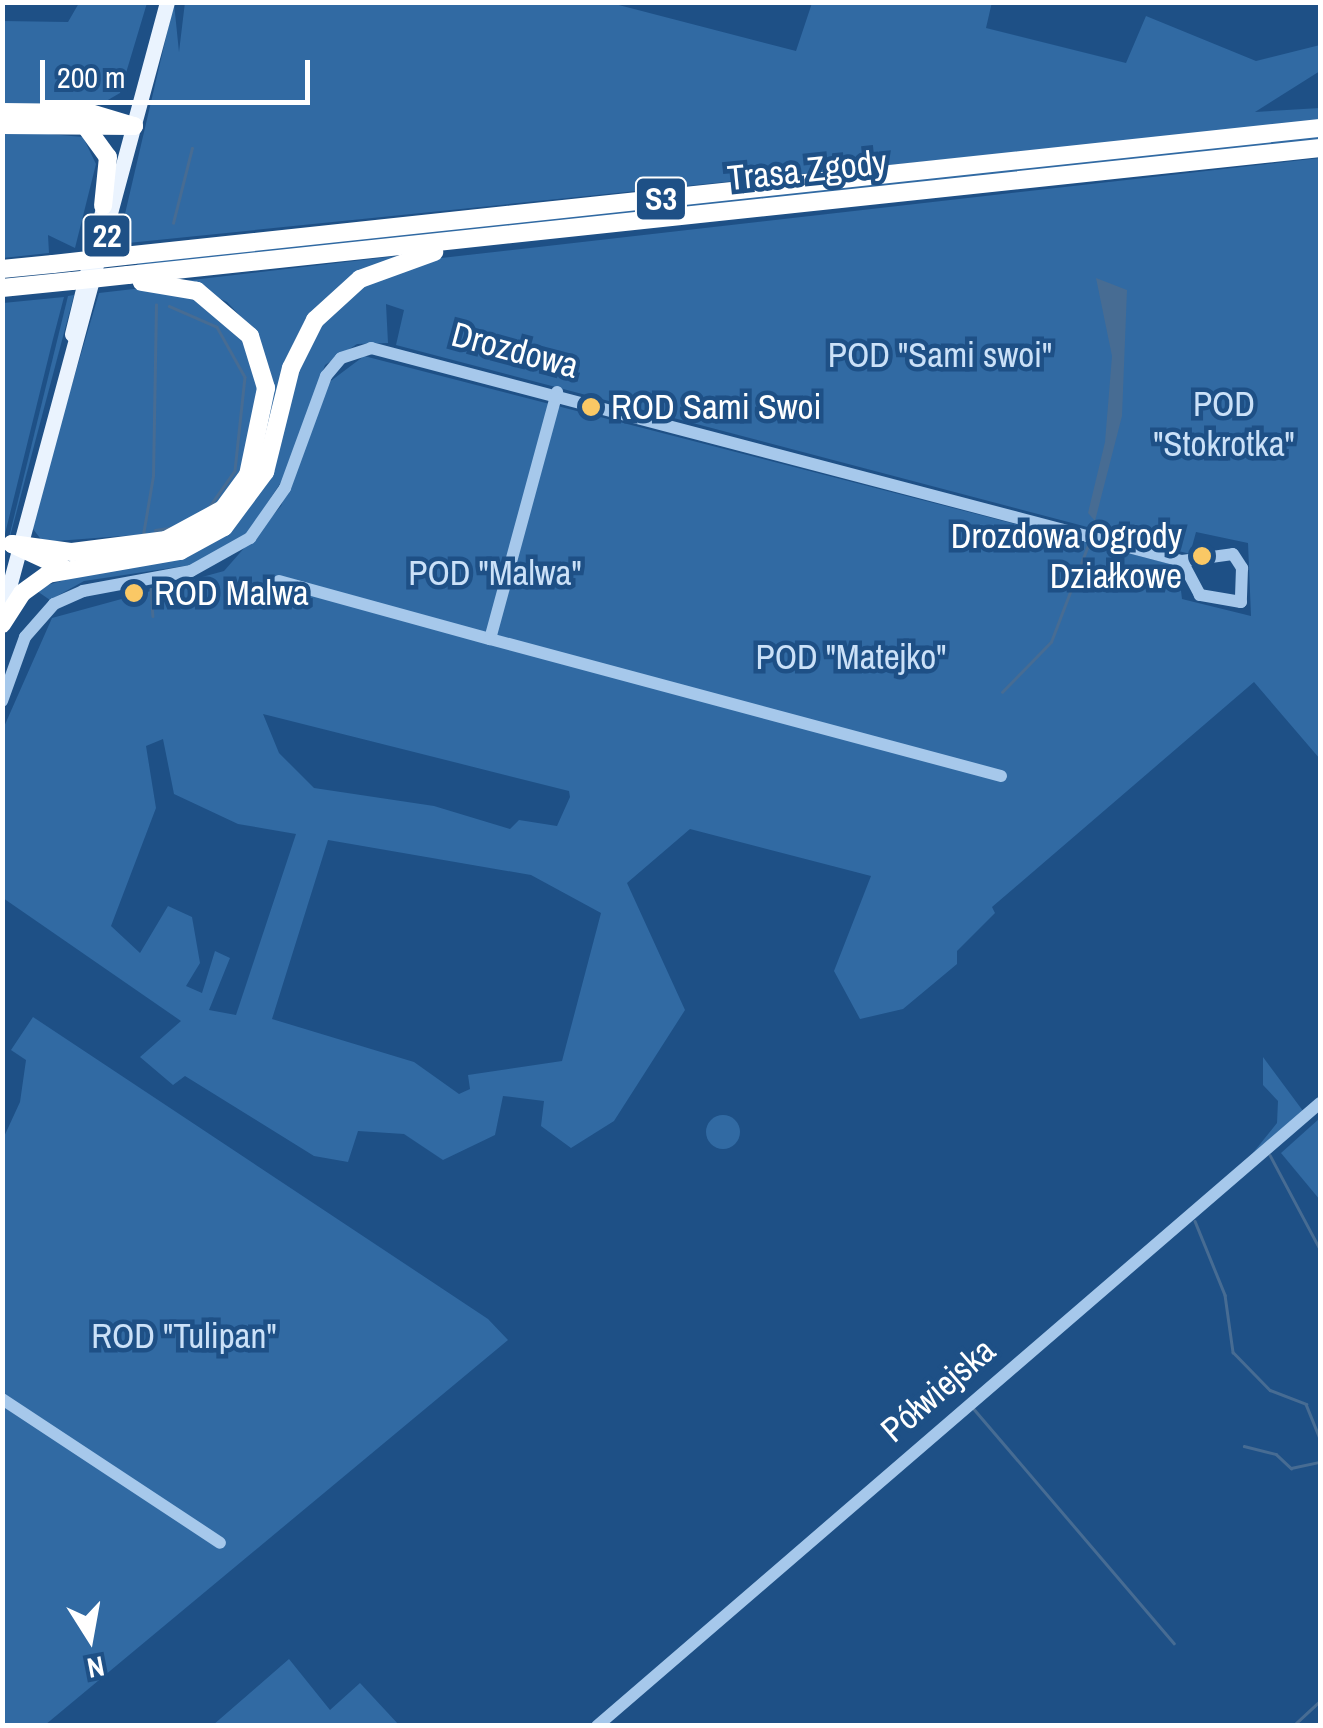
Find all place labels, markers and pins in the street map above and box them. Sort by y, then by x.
place label: ROD Sami Swoi [611,386,822,428]
marker: ROD Sami Swoi [580,396,602,418]
place label: Drozdowa Ogrody Działkowe [951,515,1182,597]
marker: Drozdowa Ogrody Działkowe [1191,545,1213,567]
place label: ROD Malwa [154,572,309,614]
marker: ROD Malwa [123,582,145,604]

